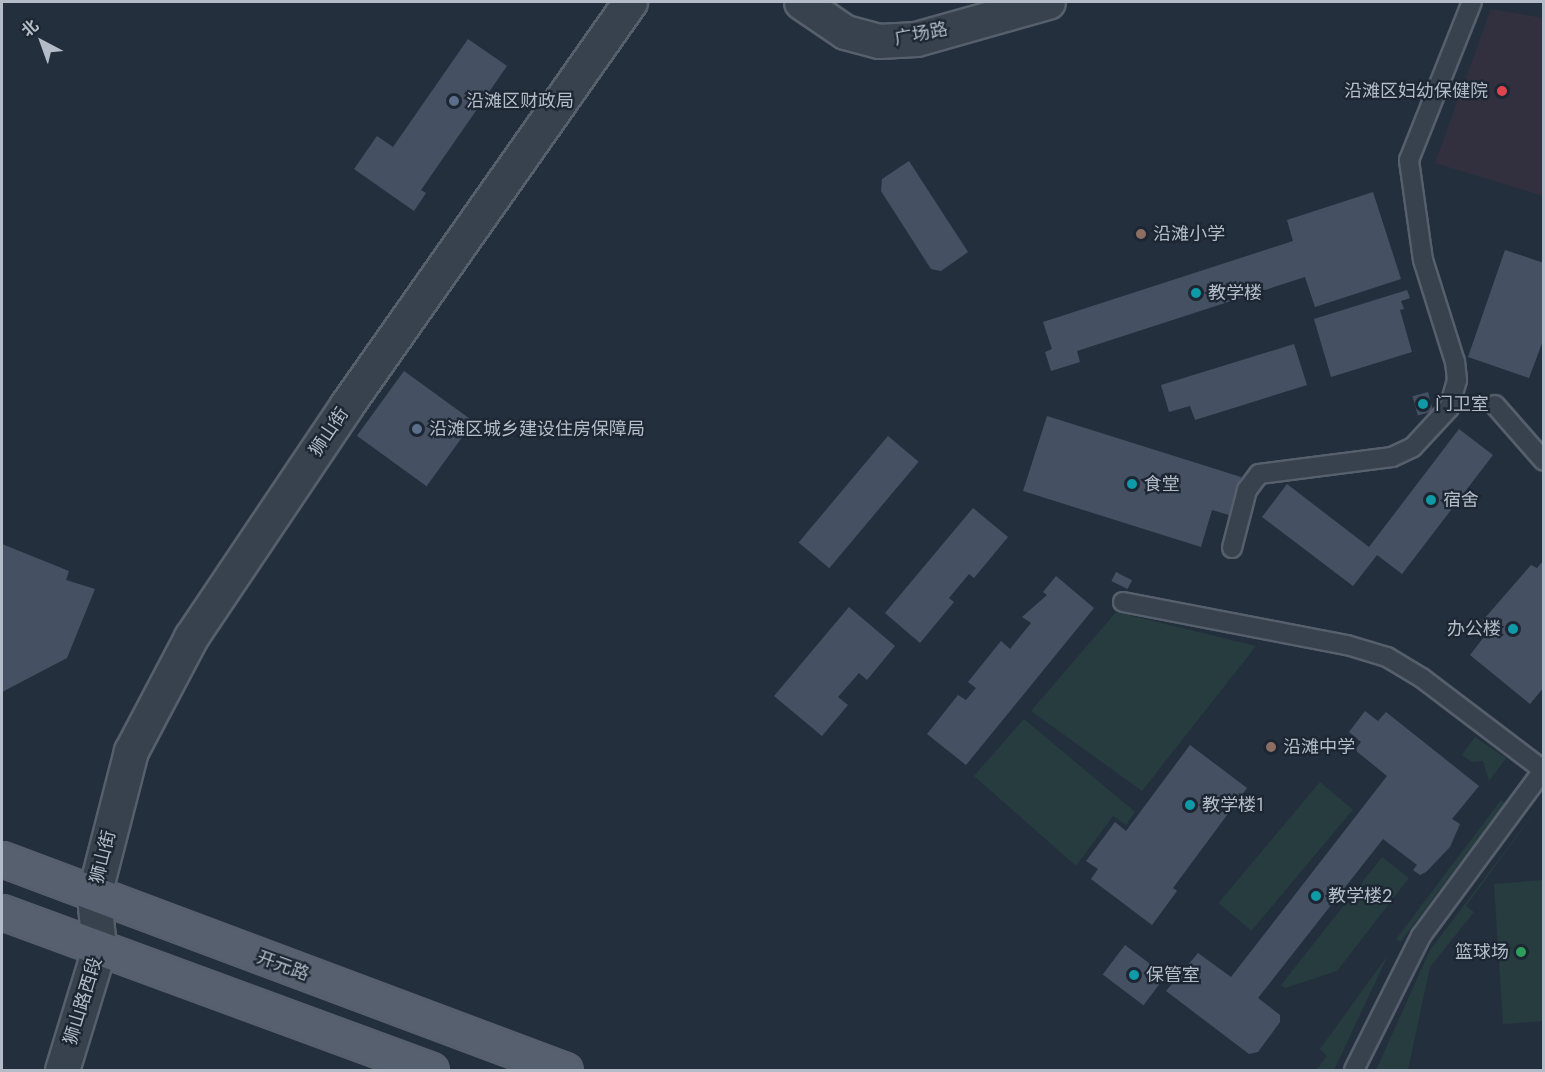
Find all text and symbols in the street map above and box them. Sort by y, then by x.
north arrow [12,12,72,72]
text: 北 [16,14,43,42]
street label: 广场路 [892,18,950,50]
place label: 沿滩区妇幼保健院 [1344,80,1488,102]
marker: 沿滩区妇幼保健院 [1493,82,1511,100]
place label: 沿滩区财政局 [466,90,574,112]
marker: 沿滩区财政局 [447,94,461,108]
place label: 沿滩小学 [1153,223,1225,245]
marker: 沿滩小学 [1134,227,1148,241]
place label: 教学楼 [1208,282,1262,304]
marker: 教学楼 [1189,286,1203,300]
place label: 门卫室 [1435,393,1489,415]
marker: 门卫室 [1416,397,1430,411]
street label: 狮山街 [305,404,353,460]
place label: 沿滩区城乡建设住房保障局 [429,418,645,440]
marker: 沿滩区城乡建设住房保障局 [410,422,424,436]
place label: 食堂 [1144,473,1180,495]
marker: 食堂 [1125,477,1139,491]
place label: 宿舍 [1443,489,1479,511]
marker: 宿舍 [1424,493,1438,507]
place label: 办公楼 [1447,618,1501,640]
marker: 办公楼 [1506,622,1520,636]
place label: 沿滩中学 [1283,736,1355,758]
marker: 沿滩中学 [1264,740,1278,754]
place label: 教学楼1 [1202,794,1264,816]
marker: 教学楼1 [1183,798,1197,812]
street label: 狮山街 [86,828,120,886]
place label: 教学楼2 [1328,885,1392,907]
marker: 教学楼2 [1309,889,1323,903]
place label: 篮球场 [1455,941,1509,963]
marker: 篮球场 [1514,945,1528,959]
street label: 开元路 [254,947,312,985]
street label: 狮山路西段 [60,955,106,1047]
place label: 保管室 [1146,964,1200,986]
marker: 保管室 [1127,968,1141,982]

